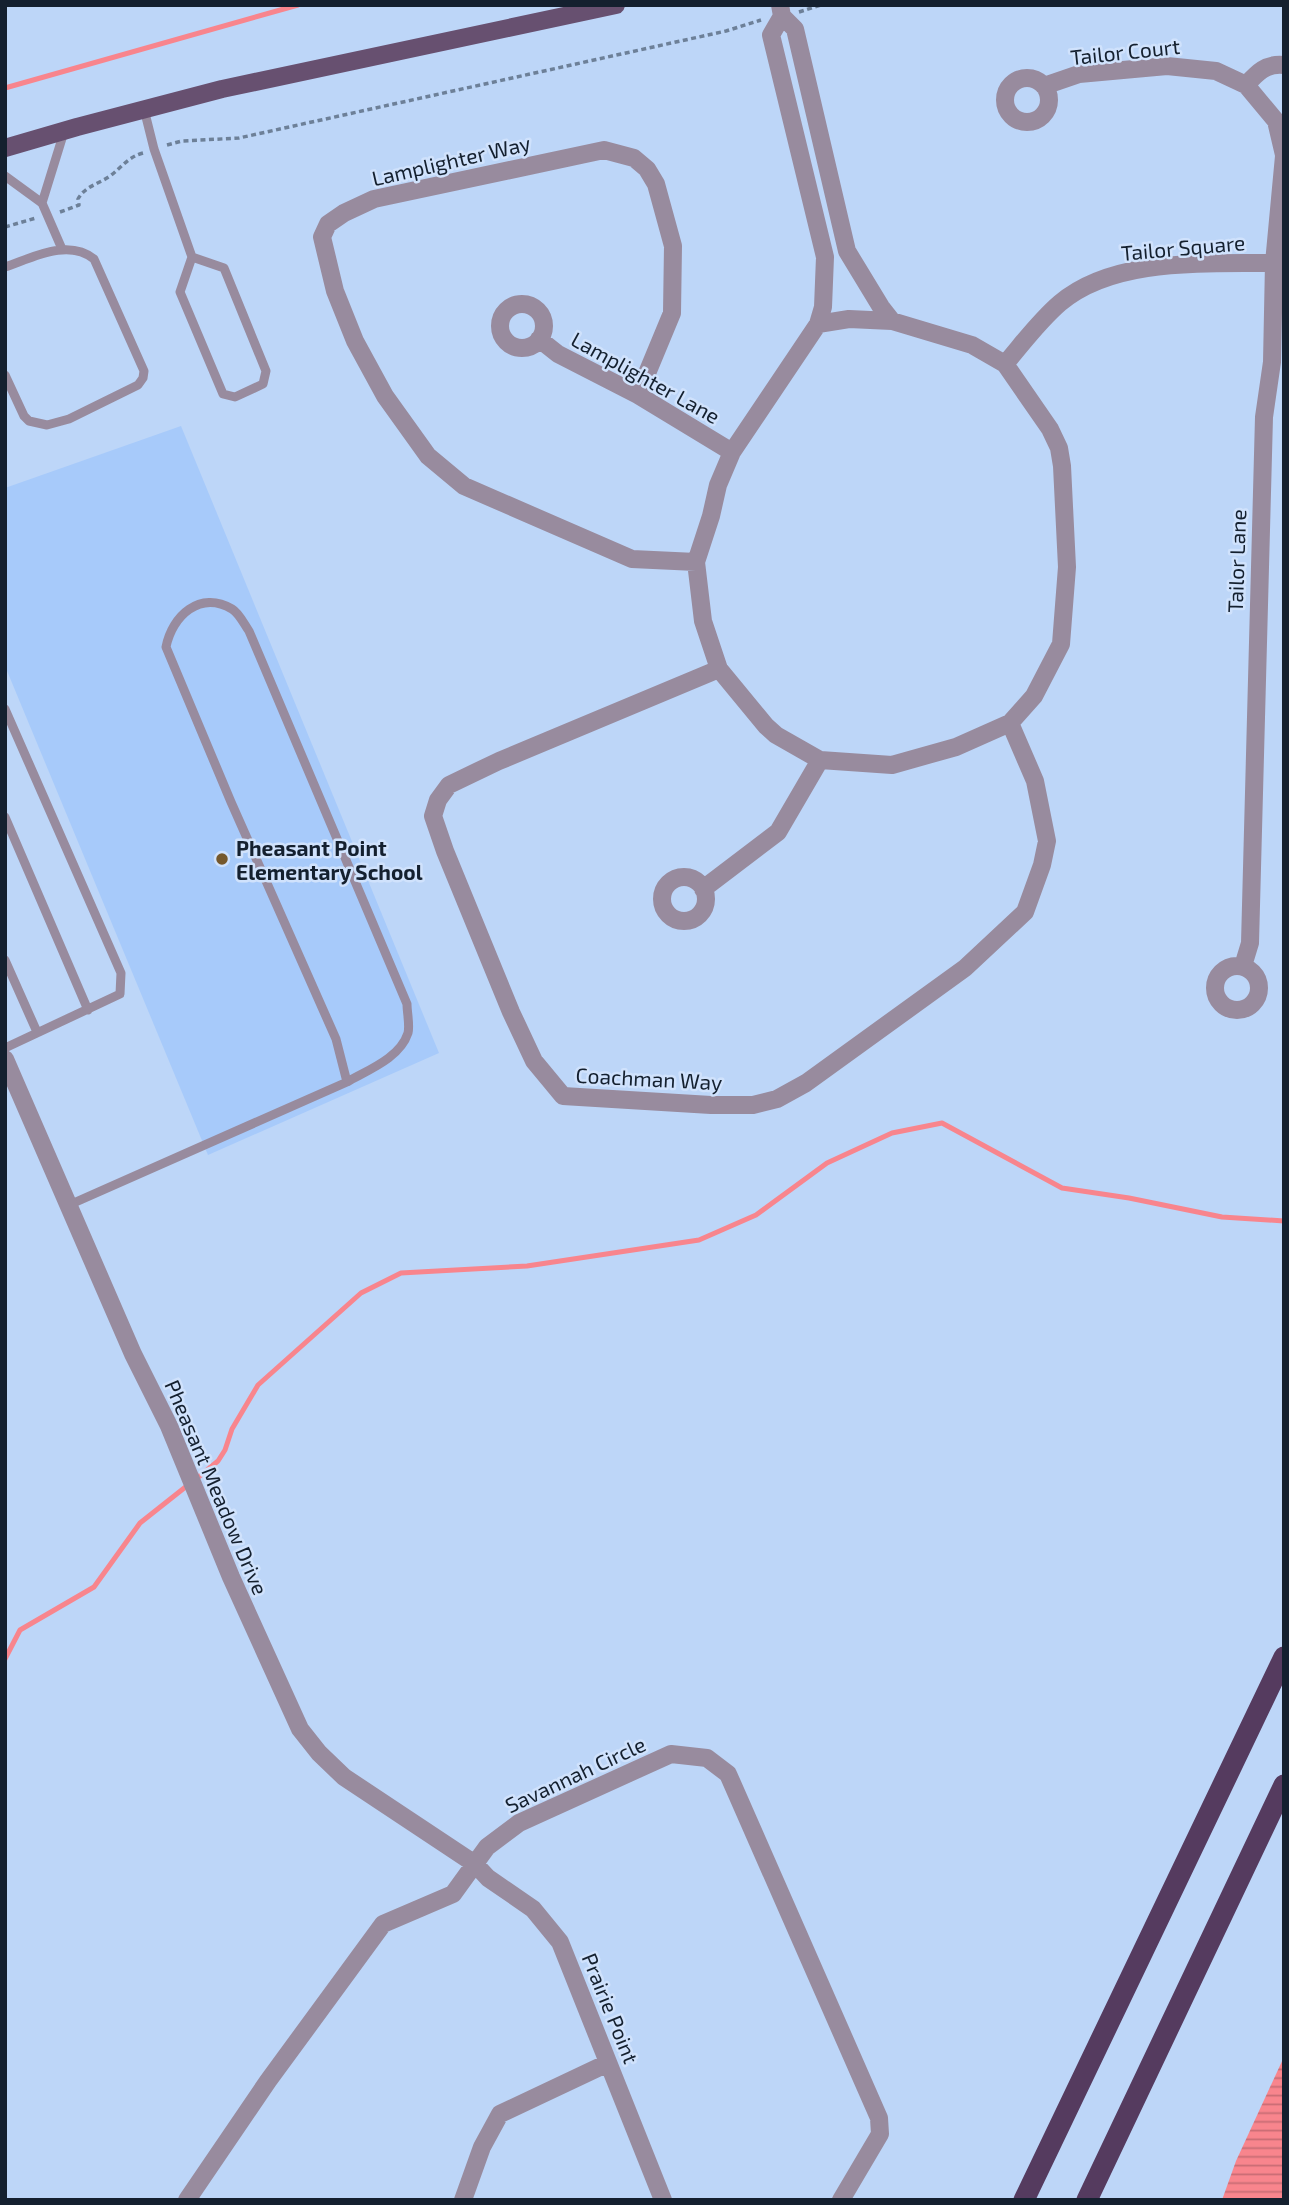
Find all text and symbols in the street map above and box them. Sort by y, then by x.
street label: Tailor Court [1069,33,1181,69]
street label: Lamplighter Way [369,130,533,190]
street label: Tailor Square [1120,229,1246,265]
street label: Lamplighter Lane [567,326,725,428]
street label: Tailor Lane [1222,509,1250,613]
place label: Pheasant Point Elementary School [236,835,423,885]
marker: Pheasant Point Elementary School [214,851,230,867]
street label: Coachman Way [575,1062,723,1094]
street label: Pheasant Meadow Drive [160,1376,274,1598]
street label: Savannah Circle [501,1731,649,1817]
street label: Prairie Point [578,1949,644,2067]

